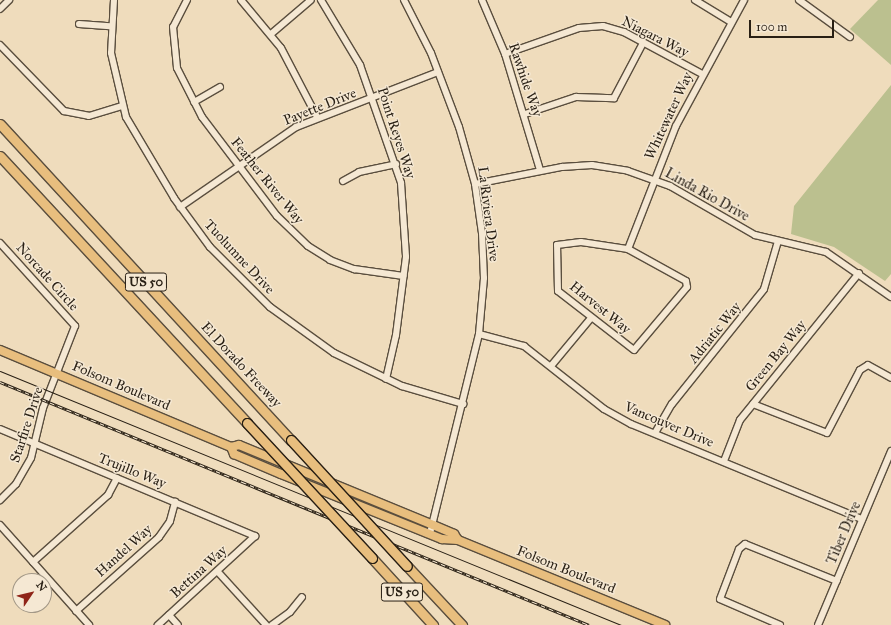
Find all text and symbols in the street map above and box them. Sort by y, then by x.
scale bar [751,12,836,38]
street label: Niagara Way [619,13,691,61]
text: 100 m [756,20,787,34]
street label: Rawhide Way [505,41,545,119]
street label: Whitewater Way [641,70,697,162]
street label: Payette Drive [281,85,359,129]
street label: Point Reyes Way [373,85,419,181]
street label: Feather River Way [227,134,307,228]
street label: La Riviera Drive [474,165,502,263]
street label: Linda Rio Drive [662,165,752,225]
street label: Tuolumne Drive [200,216,278,298]
street label: Norcade Circle [12,240,82,314]
road number: US 50 [124,271,168,293]
street label: Harvest Way [566,278,634,338]
street label: Adriatic Way [685,299,745,367]
street label: Green Bay Way [742,317,810,395]
street label: El Dorado Freeway [197,319,285,411]
street label: Folsom Boulevard [69,358,173,414]
street label: Starfire Drive [7,385,47,465]
street label: Vancouver Drive [622,399,716,451]
street label: Trujillo Way [96,450,168,492]
street label: Tiber Drive [823,499,865,567]
street label: Handel Way [92,521,156,581]
street label: Bettina Way [167,542,231,602]
street label: Folsom Boulevard [514,543,618,597]
north arrow [12,573,52,613]
text: N [33,579,49,594]
road number: US 50 [380,581,424,603]

